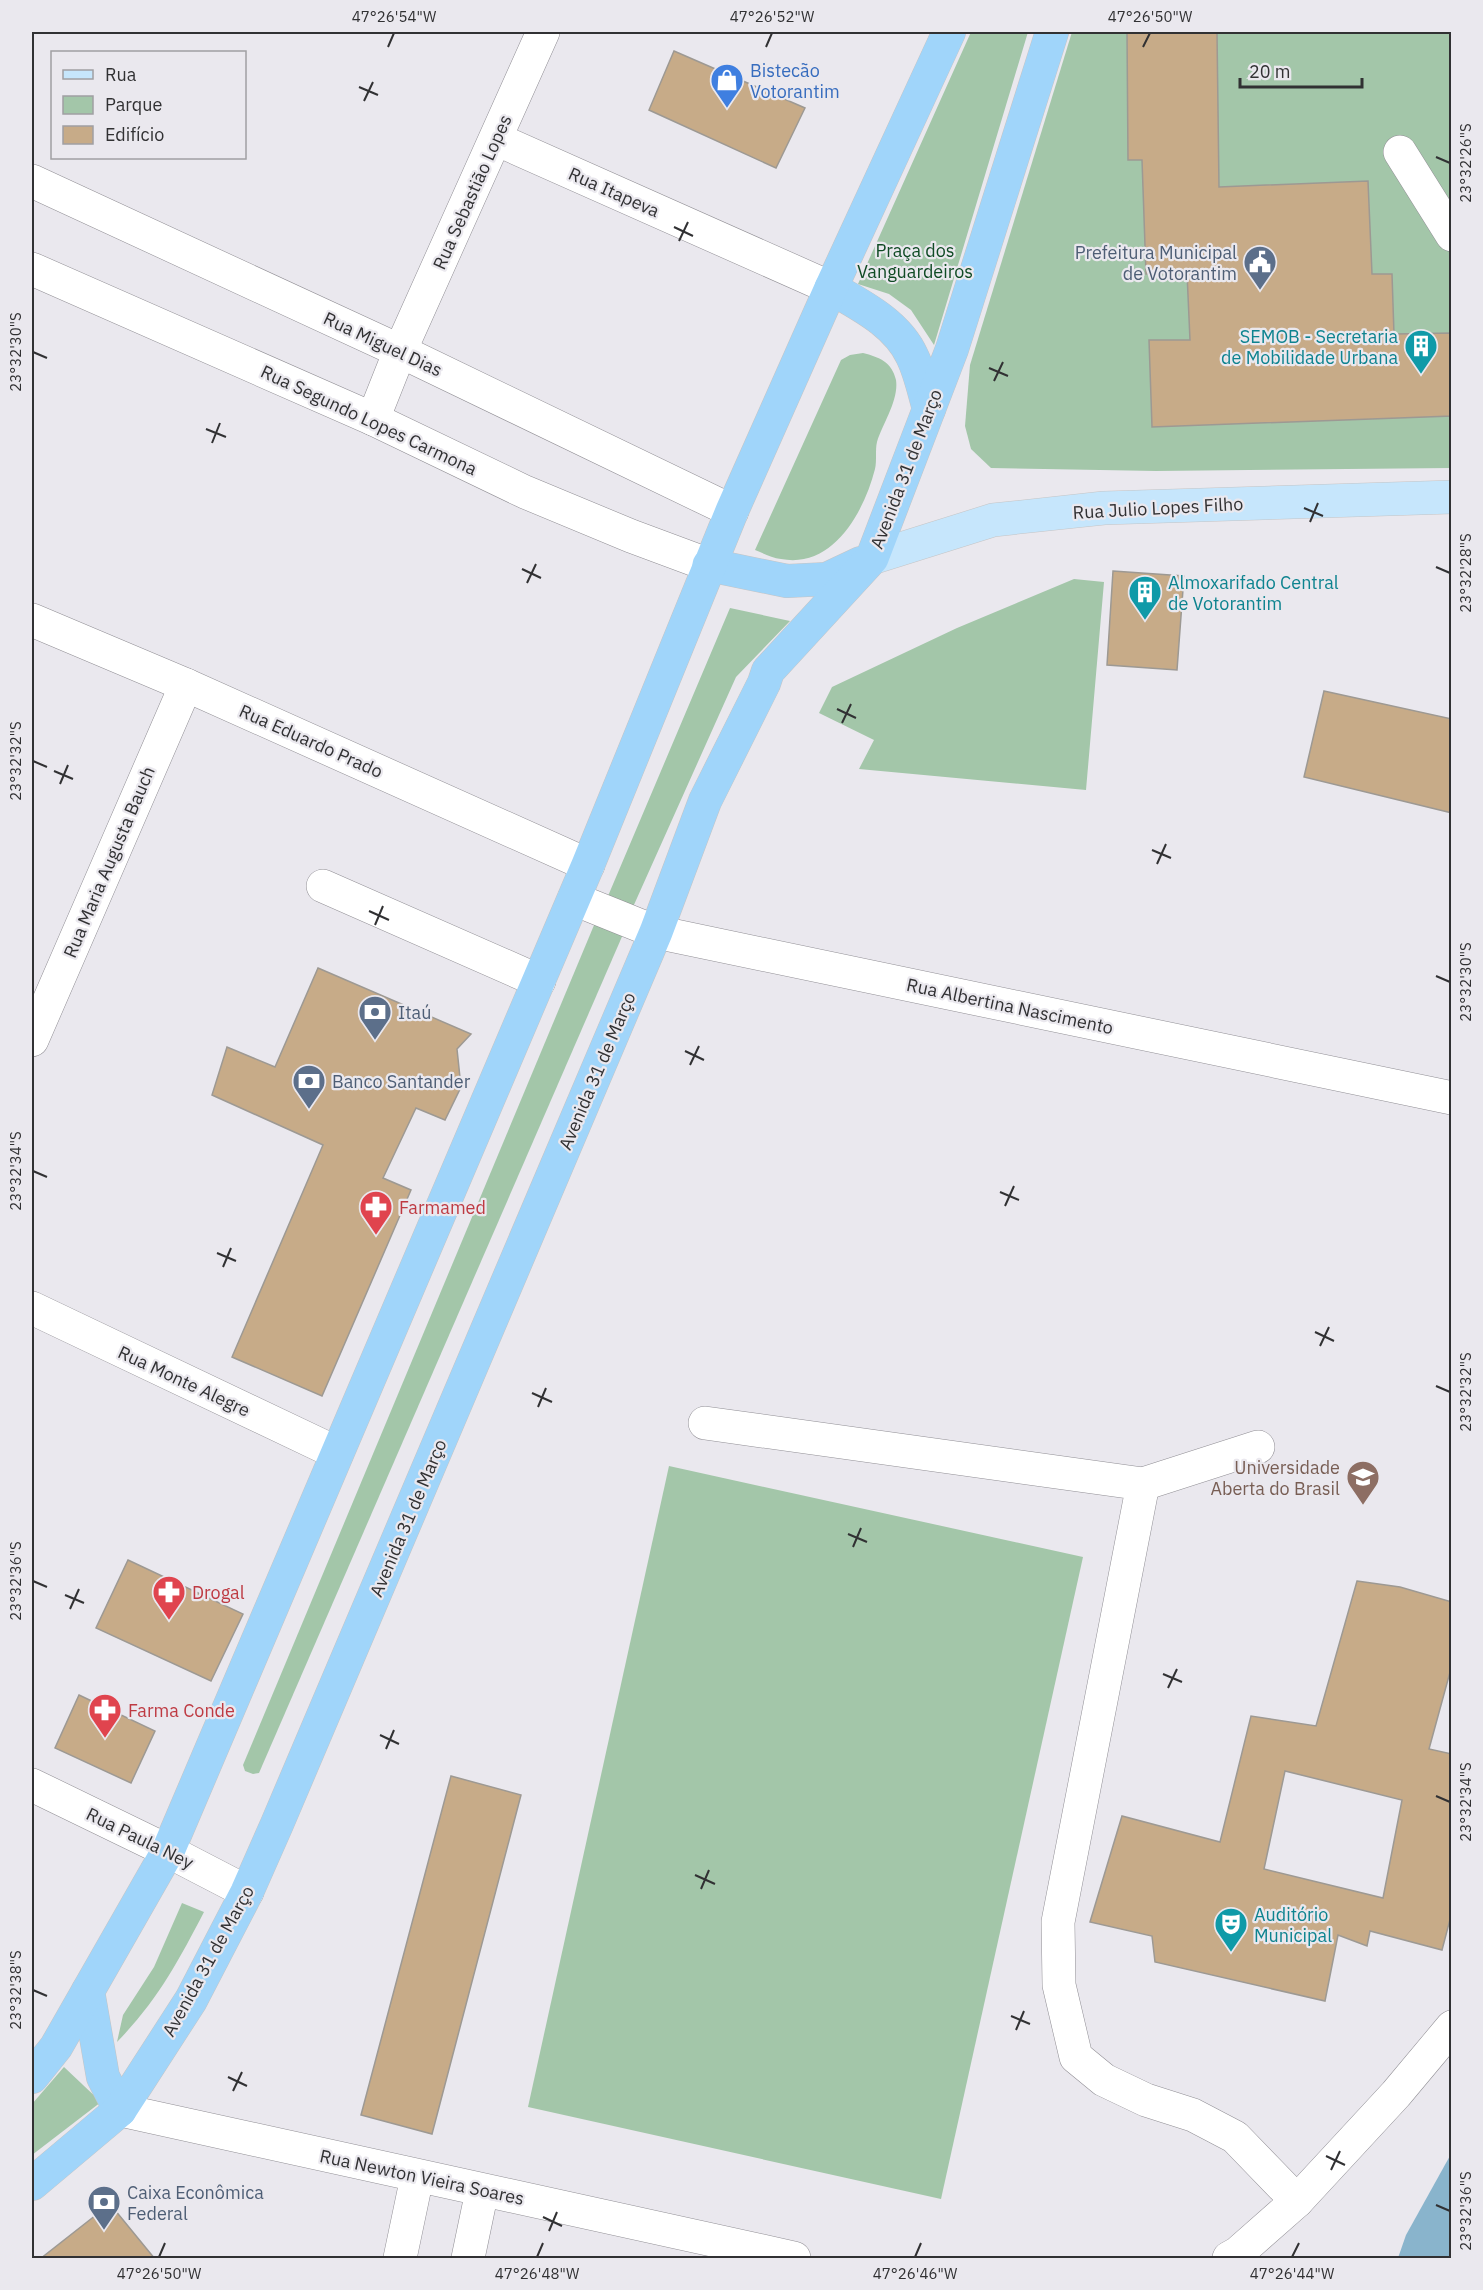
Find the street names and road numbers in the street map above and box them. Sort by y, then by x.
street label: Rua Sebastião Lopes [427,111,517,273]
street label: Rua Itapeva [565,162,663,222]
street label: Rua Miguel Dias [320,306,446,382]
street label: Rua Segundo Lopes Carmona [257,360,481,480]
street label: Avenida 31 de Março [865,386,947,552]
street label: Rua Julio Lopes Filho [1072,492,1244,524]
street label: Rua Eduardo Prado [236,699,386,783]
street label: Rua Maria Augusta Bauch [58,763,160,961]
street label: Rua Albertina Nascimento [905,973,1115,1039]
street label: Avenida 31 de Março [553,989,641,1153]
street label: Rua Monte Alegre [114,1340,254,1422]
street label: Avenida 31 de Março [364,1436,452,1600]
street label: Rua Paula Ney [83,1802,197,1874]
street label: Avenida 31 de Março [157,1882,259,2040]
street label: Rua Newton Vieira Soares [318,2144,526,2210]

